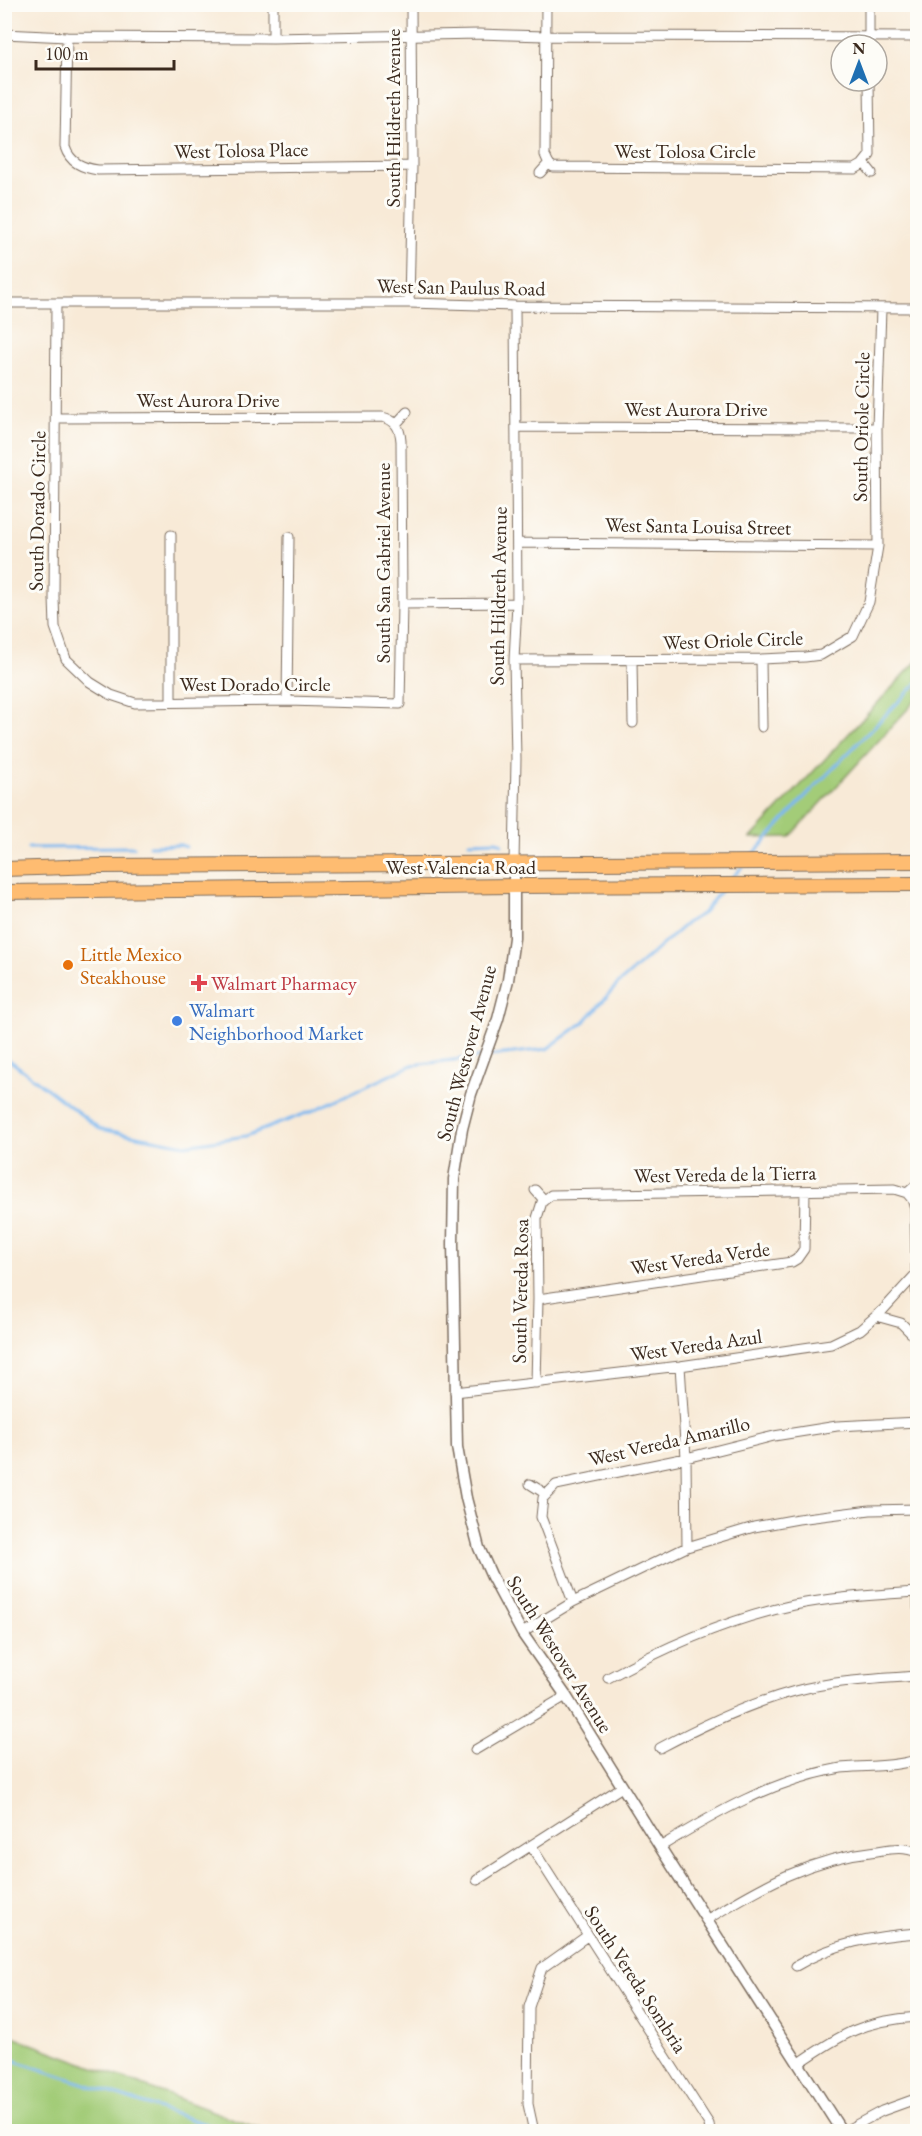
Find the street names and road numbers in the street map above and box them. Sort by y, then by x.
street label: South Hildreth Avenue [380,28,406,207]
street label: West Tolosa Place [174,136,309,164]
street label: West Tolosa Circle [614,138,756,164]
street label: West San Paulus Road [376,273,547,301]
street label: South Oriole Circle [847,352,875,502]
street label: West Aurora Drive [136,387,280,413]
street label: West Aurora Drive [624,396,768,422]
street label: South Dorado Circle [23,430,51,591]
street label: South San Gabriel Avenue [370,463,396,663]
street label: South Hildreth Avenue [483,506,513,686]
street label: West Santa Louisa Street [605,511,792,541]
street label: West Oriole Circle [662,625,804,655]
street label: West Dorado Circle [179,671,331,697]
street label: West Valencia Road [386,854,537,880]
street label: South Westover Avenue [430,962,502,1144]
street label: West Vereda de la Tierra [633,1159,817,1189]
street label: South Vereda Rosa [506,1218,534,1363]
street label: West Vereda Verde [629,1235,771,1281]
street label: West Vereda Azul [628,1323,764,1367]
street label: West Vereda Amarillo [586,1410,752,1472]
street label: South Westover Avenue [501,1570,619,1738]
street label: South Vereda Sombria [579,1900,693,2058]

